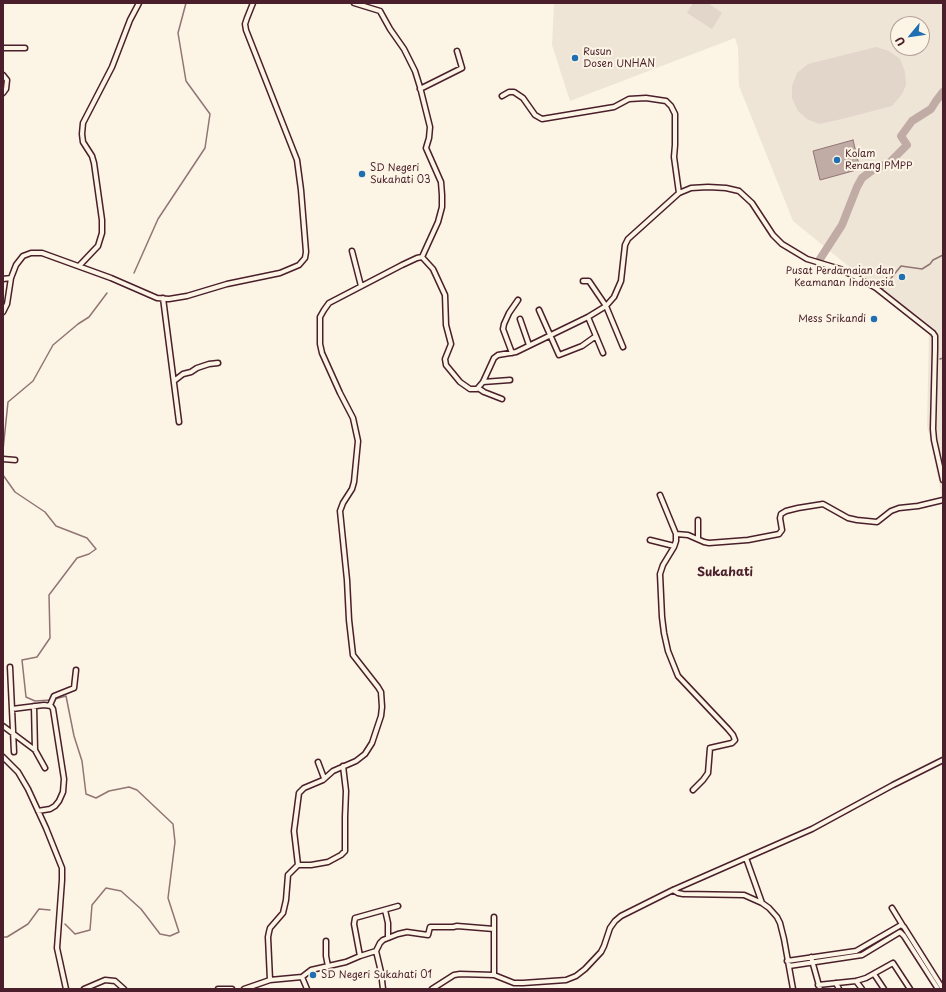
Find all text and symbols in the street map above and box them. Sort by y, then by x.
north arrow [890,16,930,56]
text: U [890,34,909,49]
place label: Rusun Dosen UNHAN [583,46,655,70]
marker: Rusun Dosen UNHAN [570,53,580,63]
place label: Kolam Renang PMPP [845,148,912,172]
marker: Kolam Renang PMPP [832,155,842,165]
place label: SD Negeri Sukahati 03 [370,162,430,186]
marker: SD Negeri Sukahati 03 [357,169,367,179]
place label: Pusat Perdamaian dan Keamanan Indonesia [786,265,894,288]
marker: Pusat Perdamaian dan Keamanan Indonesia [897,272,907,282]
place label: Mess Srikandi [798,313,866,325]
marker: Mess Srikandi [869,314,879,324]
district label: Sukahati [697,566,753,580]
place label: SD Negeri Sukahati 01 [321,969,432,981]
marker: SD Negeri Sukahati 01 [308,970,318,980]

